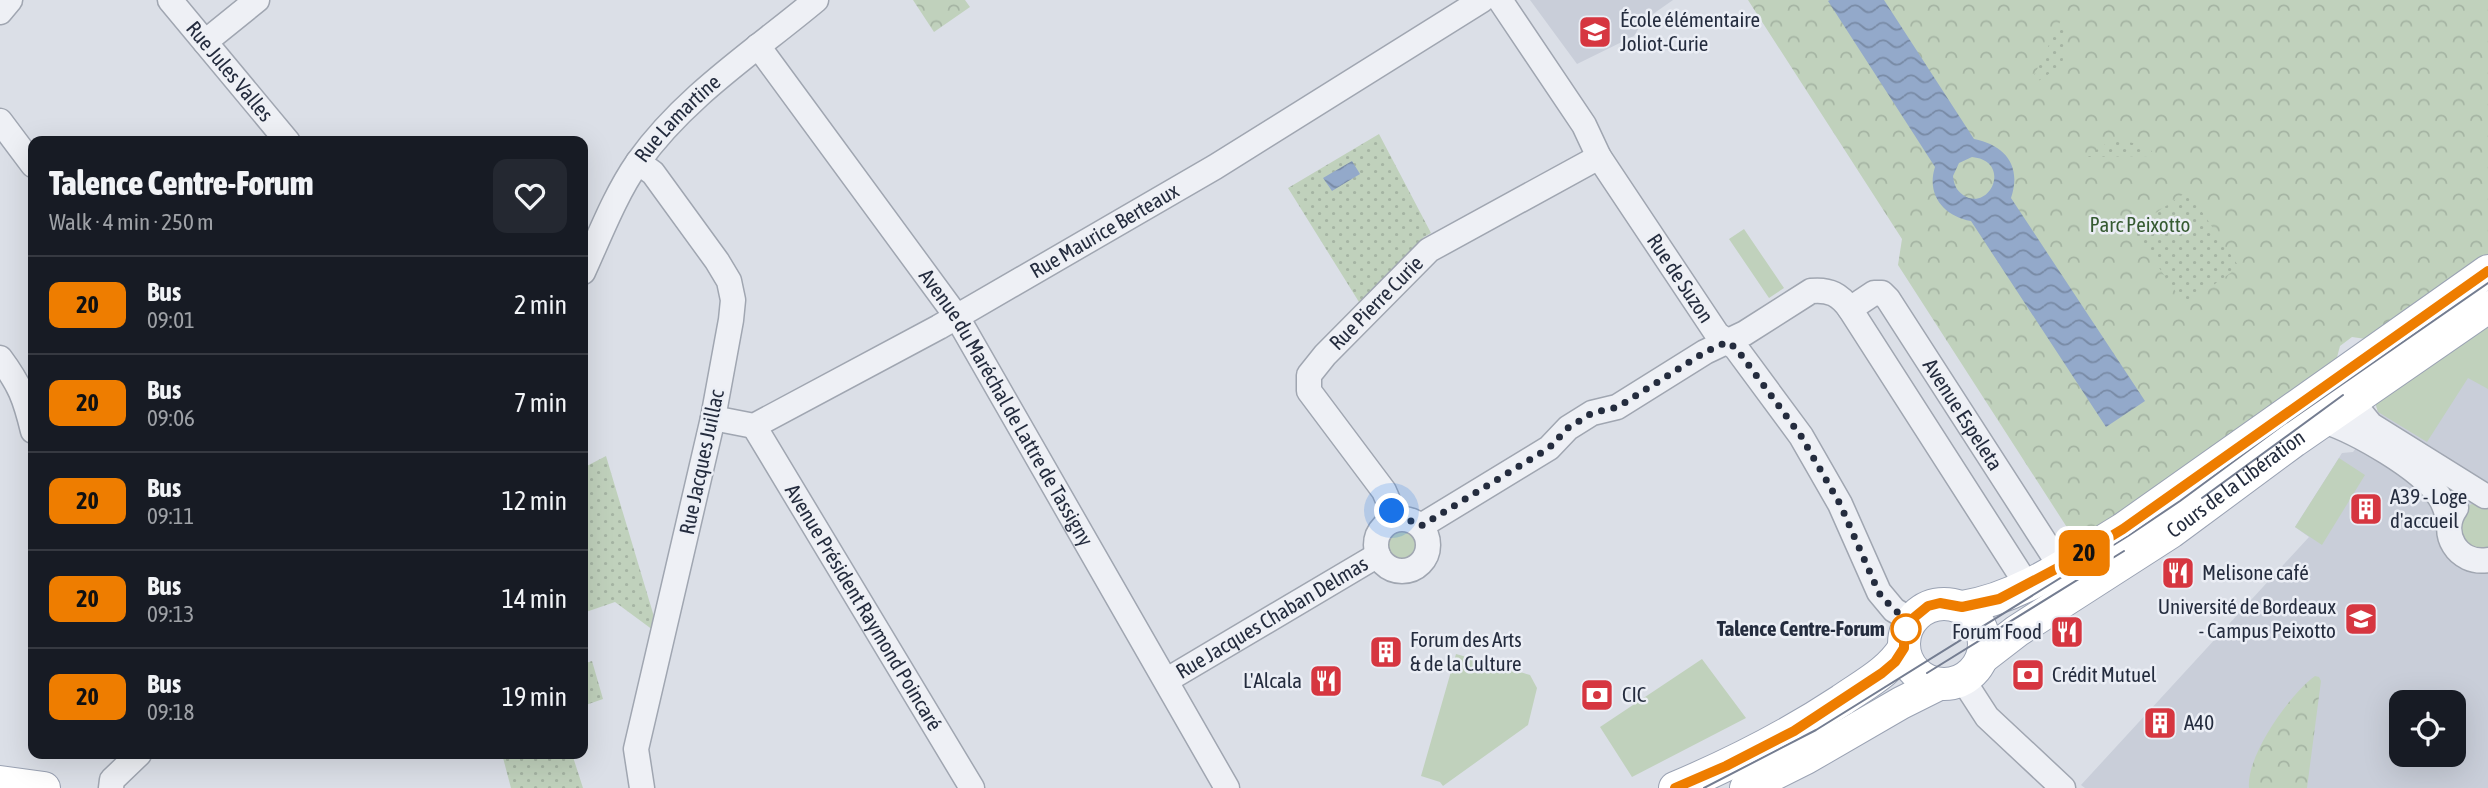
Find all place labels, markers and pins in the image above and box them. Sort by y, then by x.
place label: École élémentaire Joliot-Curie [1620,7,1760,55]
school or university icon: École élémentaire Joliot-Curie [1576,13,1614,51]
place label: A39 - Loge d'accueil [2390,484,2467,532]
building icon: A39 - Loge d'accueil [2347,490,2385,528]
restaurant icon: Melisone café [2159,554,2197,592]
place label: Melisone café [2202,560,2309,584]
place label: Université de Bordeaux - Campus Peixotto [2158,594,2337,642]
school or university icon: Université de Bordeaux - Campus Peixotto [2342,600,2380,638]
restaurant icon: Forum Food [2048,613,2086,651]
marker: Talence Centre-Forum [1891,614,1921,644]
place label: Talence Centre-Forum [1717,616,1885,640]
place label: Forum Food [1952,619,2042,643]
place label: Forum des Arts & de la Culture [1410,627,1522,675]
building icon: Forum des Arts & de la Culture [1367,633,1405,671]
bank icon: Crédit Mutuel [2009,656,2047,694]
restaurant icon: L'Alcala [1307,662,1345,700]
place label: Crédit Mutuel [2052,662,2157,686]
place label: L'Alcala [1243,668,1302,692]
bank icon: CIC [1578,676,1616,714]
place label: CIC [1622,682,1647,706]
building icon: A40 [2141,704,2179,742]
place label: A40 [2184,710,2214,734]

